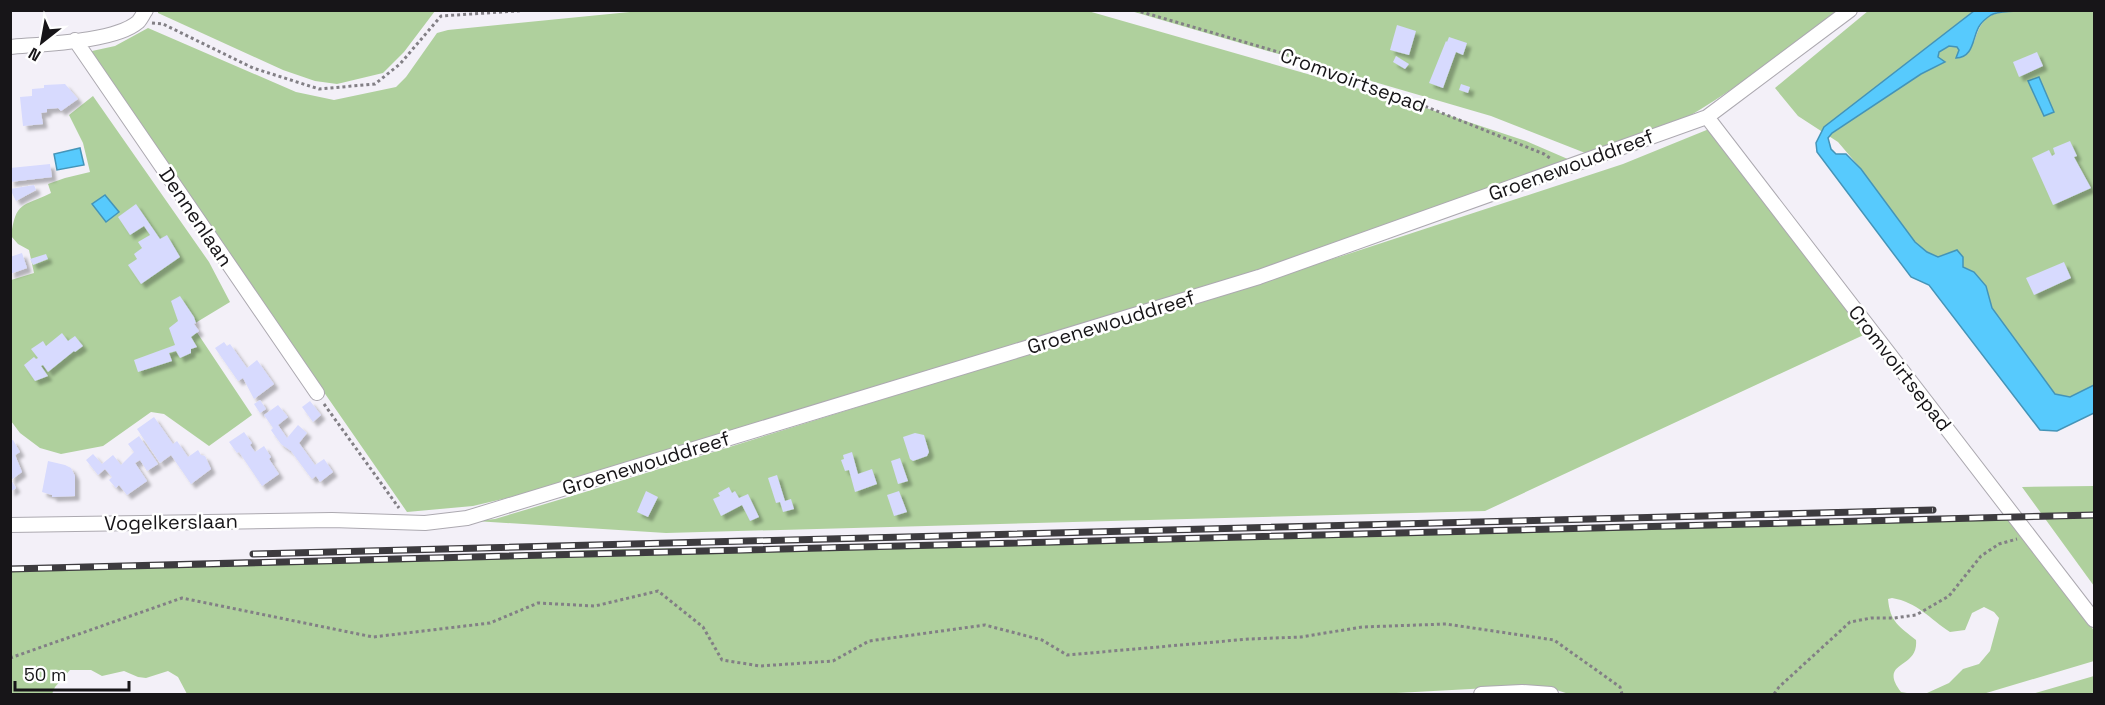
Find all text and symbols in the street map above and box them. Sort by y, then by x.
north arrow [12,12,72,72]
street label: Cromvoirtsepad [1277,42,1429,118]
text: N [25,43,45,66]
street label: Groenewouddreef [1485,123,1657,207]
street label: Dennenlaan [153,163,239,271]
street label: Groenewouddreef [1024,284,1198,360]
street label: Cromvoirtsepad [1843,300,1957,436]
street label: Groenewouddreef [559,425,733,501]
street label: Vogelkerslaan [104,508,238,536]
scale bar [15,654,129,692]
text: 50 m [24,663,66,686]

